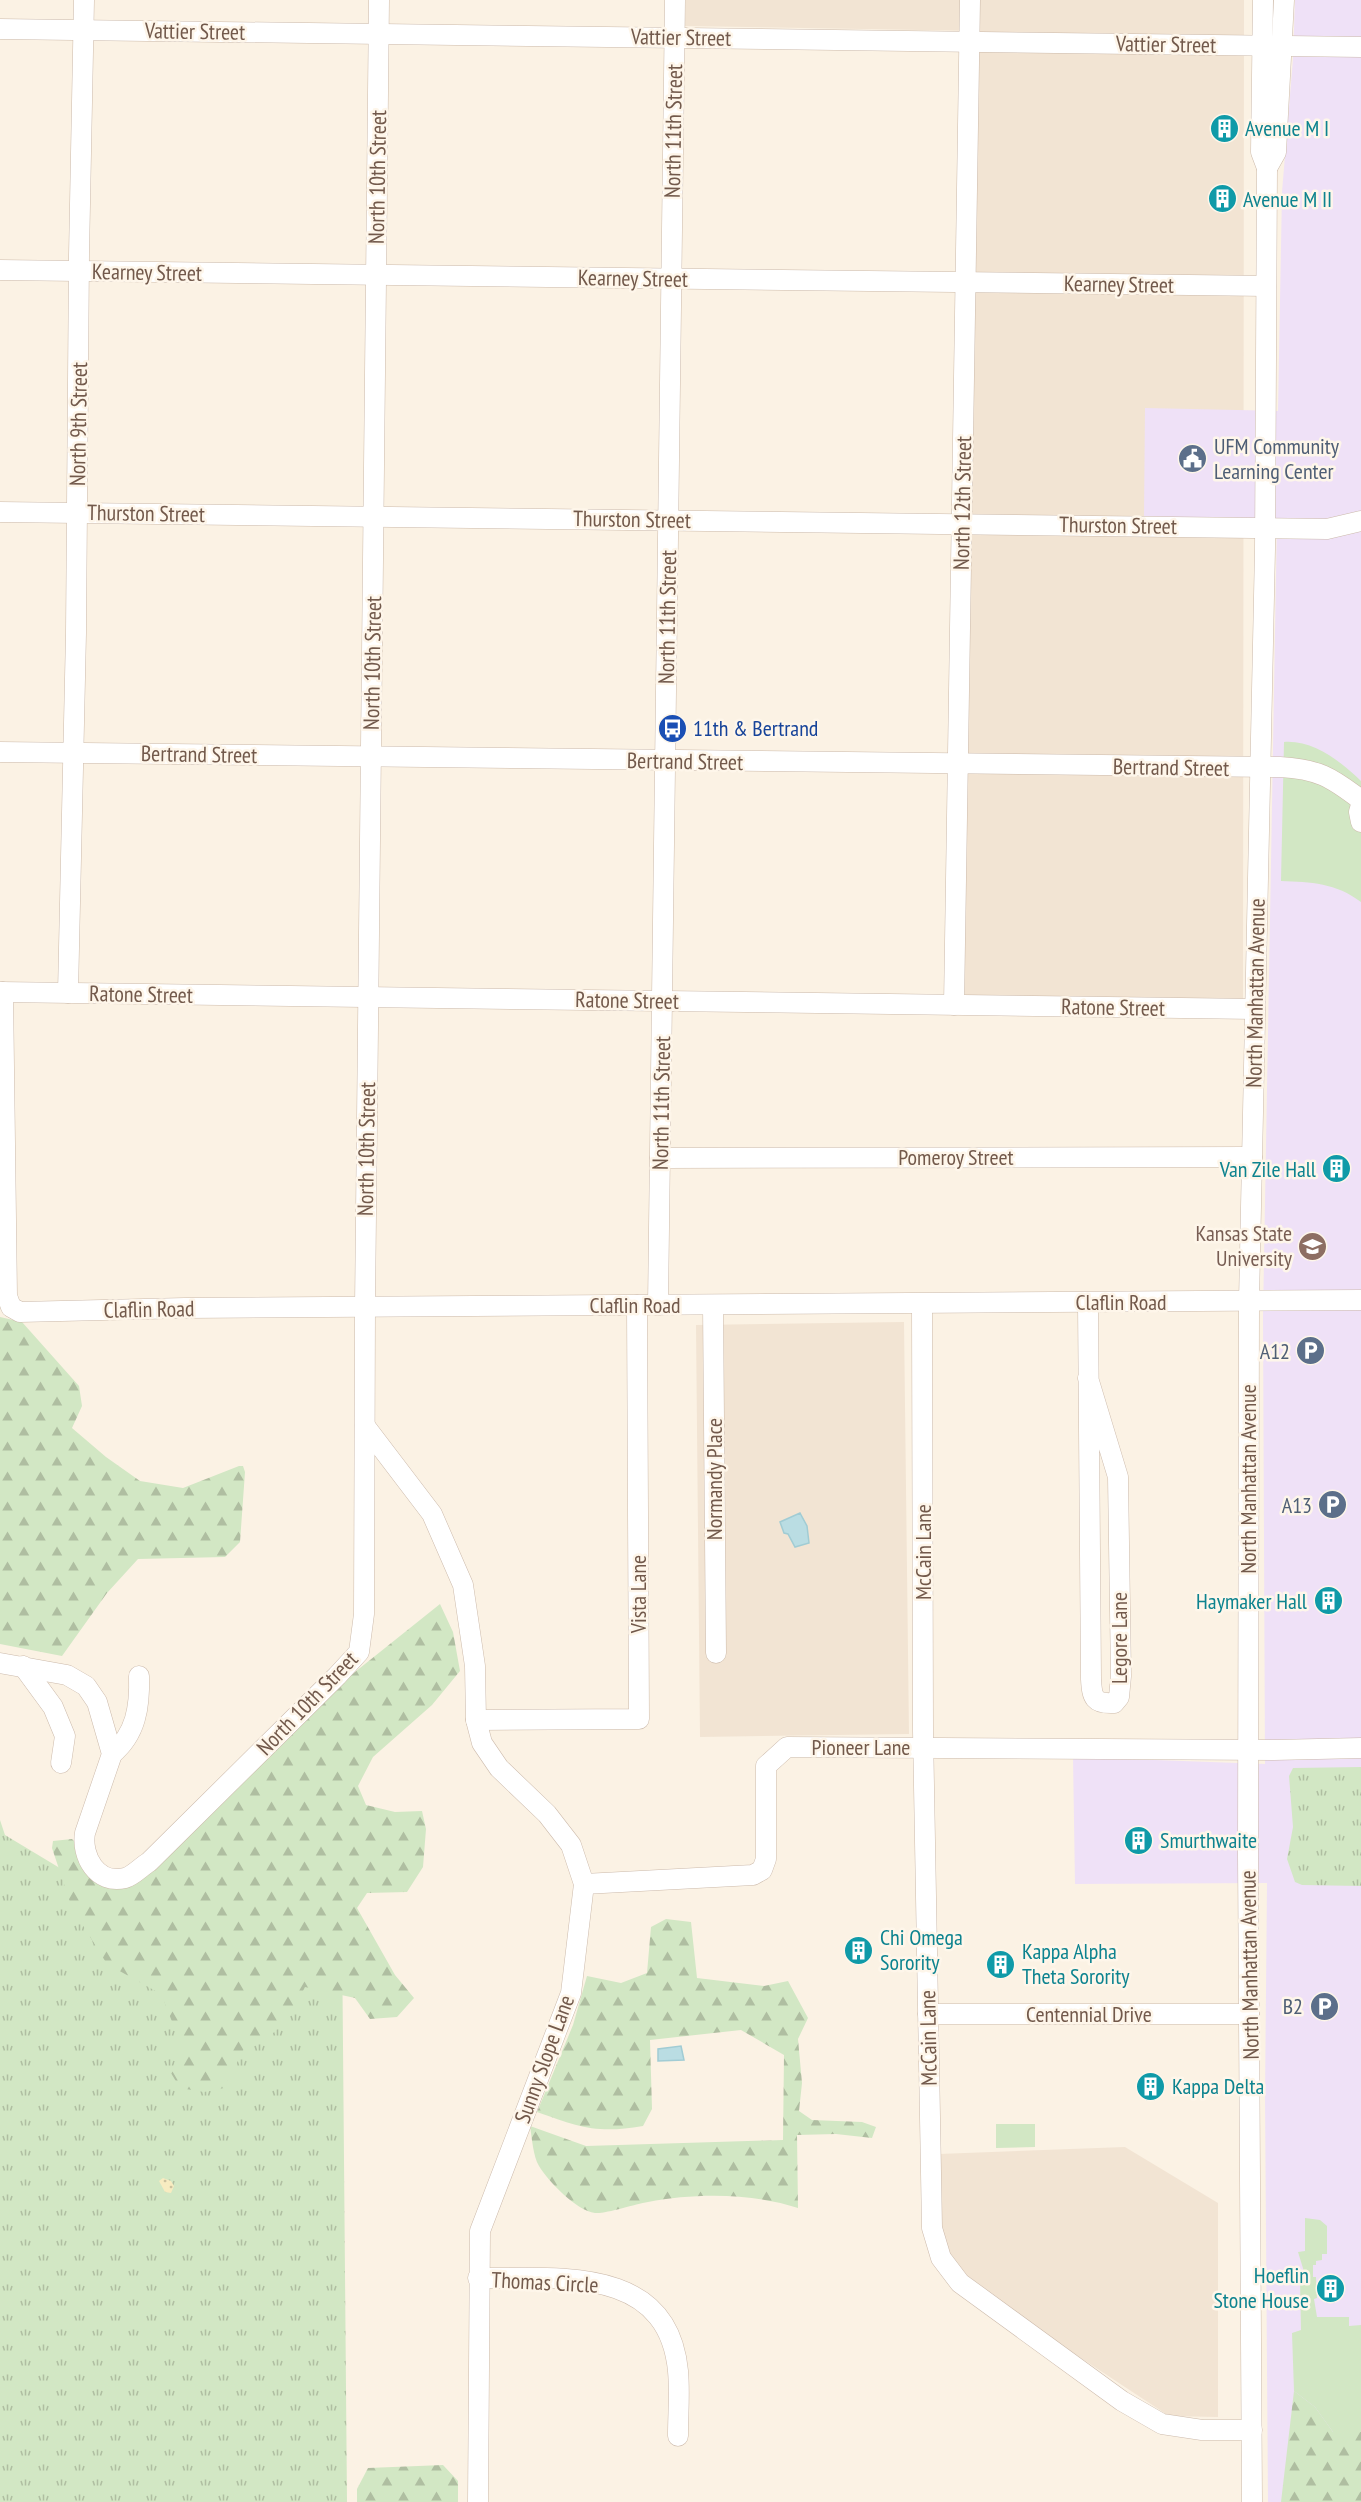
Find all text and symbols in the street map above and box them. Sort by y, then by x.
street label: Vattier Street [144,16,245,46]
street label: Vattier Street [630,22,731,52]
street label: Vattier Street [1115,29,1216,59]
street label: North 11th Street [658,64,688,198]
street label: North 10th Street [362,110,392,244]
building icon: Avenue M I [1208,112,1240,144]
place label: Avenue M I [1245,114,1329,142]
building icon: Avenue M II [1206,183,1238,215]
place label: Avenue M II [1243,185,1332,213]
street label: Kearney Street [92,257,202,287]
street label: Kearney Street [578,263,688,293]
street label: Kearney Street [1064,269,1174,299]
street label: North 9th Street [63,362,93,486]
place label: UFM Community Learning Center [1214,432,1340,485]
street label: North 12th Street [947,436,977,570]
public building icon: UFM Community Learning Center [1177,443,1209,475]
street label: Thurston Street [87,498,205,528]
street label: Thurston Street [573,504,691,534]
street label: Thurston Street [1059,510,1177,540]
street label: North 11th Street [652,550,682,684]
street label: North 10th Street [357,596,387,730]
bus stop icon: 11th & Bertrand [656,712,688,744]
place label: 11th & Bertrand [693,714,818,742]
street label: Bertrand Street [141,739,257,769]
street label: Bertrand Street [627,746,743,776]
street label: Bertrand Street [1113,752,1229,782]
street label: North Manhattan Avenue [1239,898,1271,1088]
street label: Ratone Street [89,979,193,1009]
street label: Ratone Street [575,985,679,1015]
street label: Ratone Street [1061,992,1165,1022]
street label: North 11th Street [646,1036,676,1170]
street label: North 10th Street [351,1082,381,1216]
street label: Pomeroy Street [898,1143,1014,1171]
building icon: Van Zile Hall [1321,1153,1353,1185]
place label: Van Zile Hall [1219,1155,1317,1183]
place label: Kansas State University [1196,1219,1293,1272]
school or university icon: Kansas State University [1297,1230,1329,1262]
street label: Claflin Road [1076,1288,1166,1316]
street label: Claflin Road [590,1291,680,1319]
street label: Claflin Road [103,1294,195,1324]
parking icon: A12 [1295,1335,1327,1367]
place label: A12 [1260,1337,1290,1365]
street label: North Manhattan Avenue [1234,1384,1262,1574]
street label: Normandy Place [700,1418,728,1540]
parking icon: A13 [1317,1489,1349,1521]
place label: A13 [1282,1491,1312,1519]
street label: McCain Lane [909,1504,937,1600]
street label: Vista Lane [624,1555,652,1634]
building icon: Haymaker Hall [1312,1585,1344,1617]
place label: Haymaker Hall [1196,1587,1308,1615]
street label: Legore Lane [1105,1592,1133,1684]
street label: North 10th Street [250,1645,364,1761]
street label: Pioneer Lane [812,1733,910,1761]
building icon: Smurthwaite [1123,1824,1155,1856]
place label: Smurthwaite [1160,1826,1257,1854]
street label: North Manhattan Avenue [1233,1870,1265,2060]
place label: Chi Omega Sorority [880,1923,963,1976]
building icon: Chi Omega Sorority [843,1934,875,1966]
place label: Kappa Alpha Theta Sorority [1022,1937,1130,1990]
building icon: Kappa Alpha Theta Sorority [985,1948,1017,1980]
street label: McCain Lane [913,1990,943,2086]
parking icon: B2 [1308,1990,1340,2022]
street label: Sunny Slope Lane [508,1991,580,2127]
place label: B2 [1283,1992,1303,2020]
street label: Centennial Drive [1026,2000,1152,2028]
building icon: Kappa Delta [1135,2070,1167,2102]
place label: Kappa Delta [1172,2072,1264,2100]
place label: Hoeflin Stone House [1213,2261,1309,2314]
street label: Thomas Circle [491,2265,599,2299]
building icon: Hoeflin Stone House [1314,2272,1346,2304]

